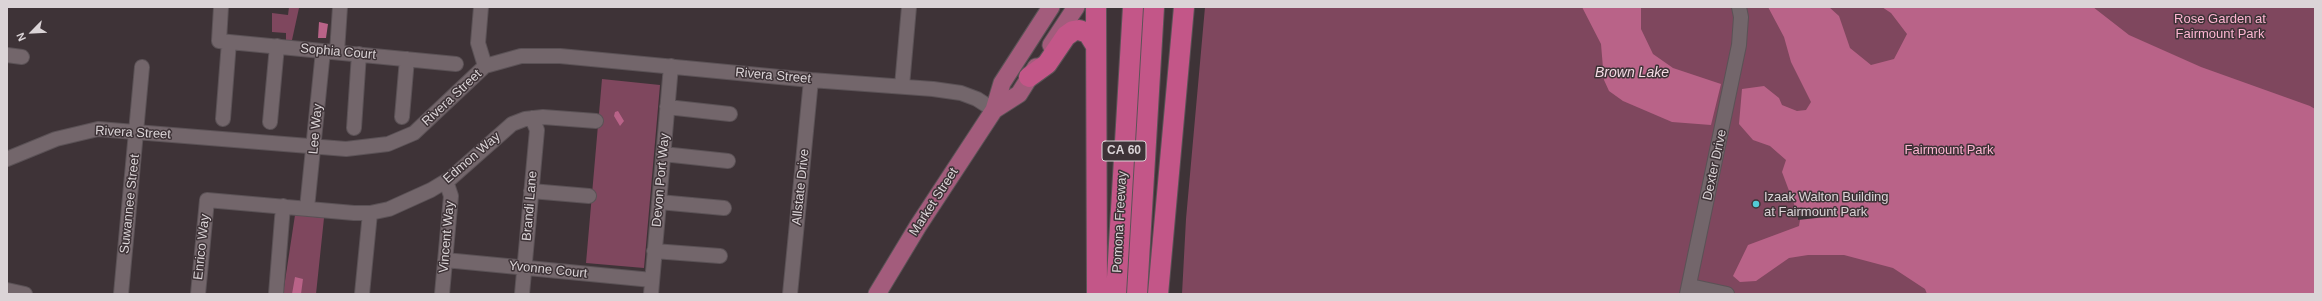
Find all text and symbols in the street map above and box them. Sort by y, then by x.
park label: Rose Garden at Fairmount Park [2174,11,2266,42]
north arrow [12,12,52,52]
text: N [14,31,28,43]
street label: Sophia Court [300,41,376,63]
street label: Rivera Street [735,65,811,87]
water label: Brown Lake [1595,65,1669,81]
street label: Rivera Street [419,66,485,130]
street label: Lee Way [306,103,326,155]
street label: Rivera Street [95,123,171,143]
street label: Dexter Drive [1700,128,1730,202]
street label: Edmon Way [440,129,504,187]
street label: Devon Port Way [649,132,673,228]
road number: CA 60 [1102,141,1146,161]
park label: Fairmount Park [1905,142,1993,158]
street label: Allstate Drive [789,148,813,226]
street label: Suwannee Street [117,154,143,254]
street label: Market Street [906,165,962,239]
street label: Brandi Lane [519,170,541,242]
street label: Pomona Freeway [1110,171,1130,273]
place label: Izaak Walton Building at Fairmount Park [1764,189,1889,220]
marker: Izaak Walton Building at Fairmount Park [1751,199,1761,209]
street label: Vincent Way [436,200,458,274]
street label: Enrico Way [191,213,213,281]
street label: Yvonne Court [508,258,588,282]

